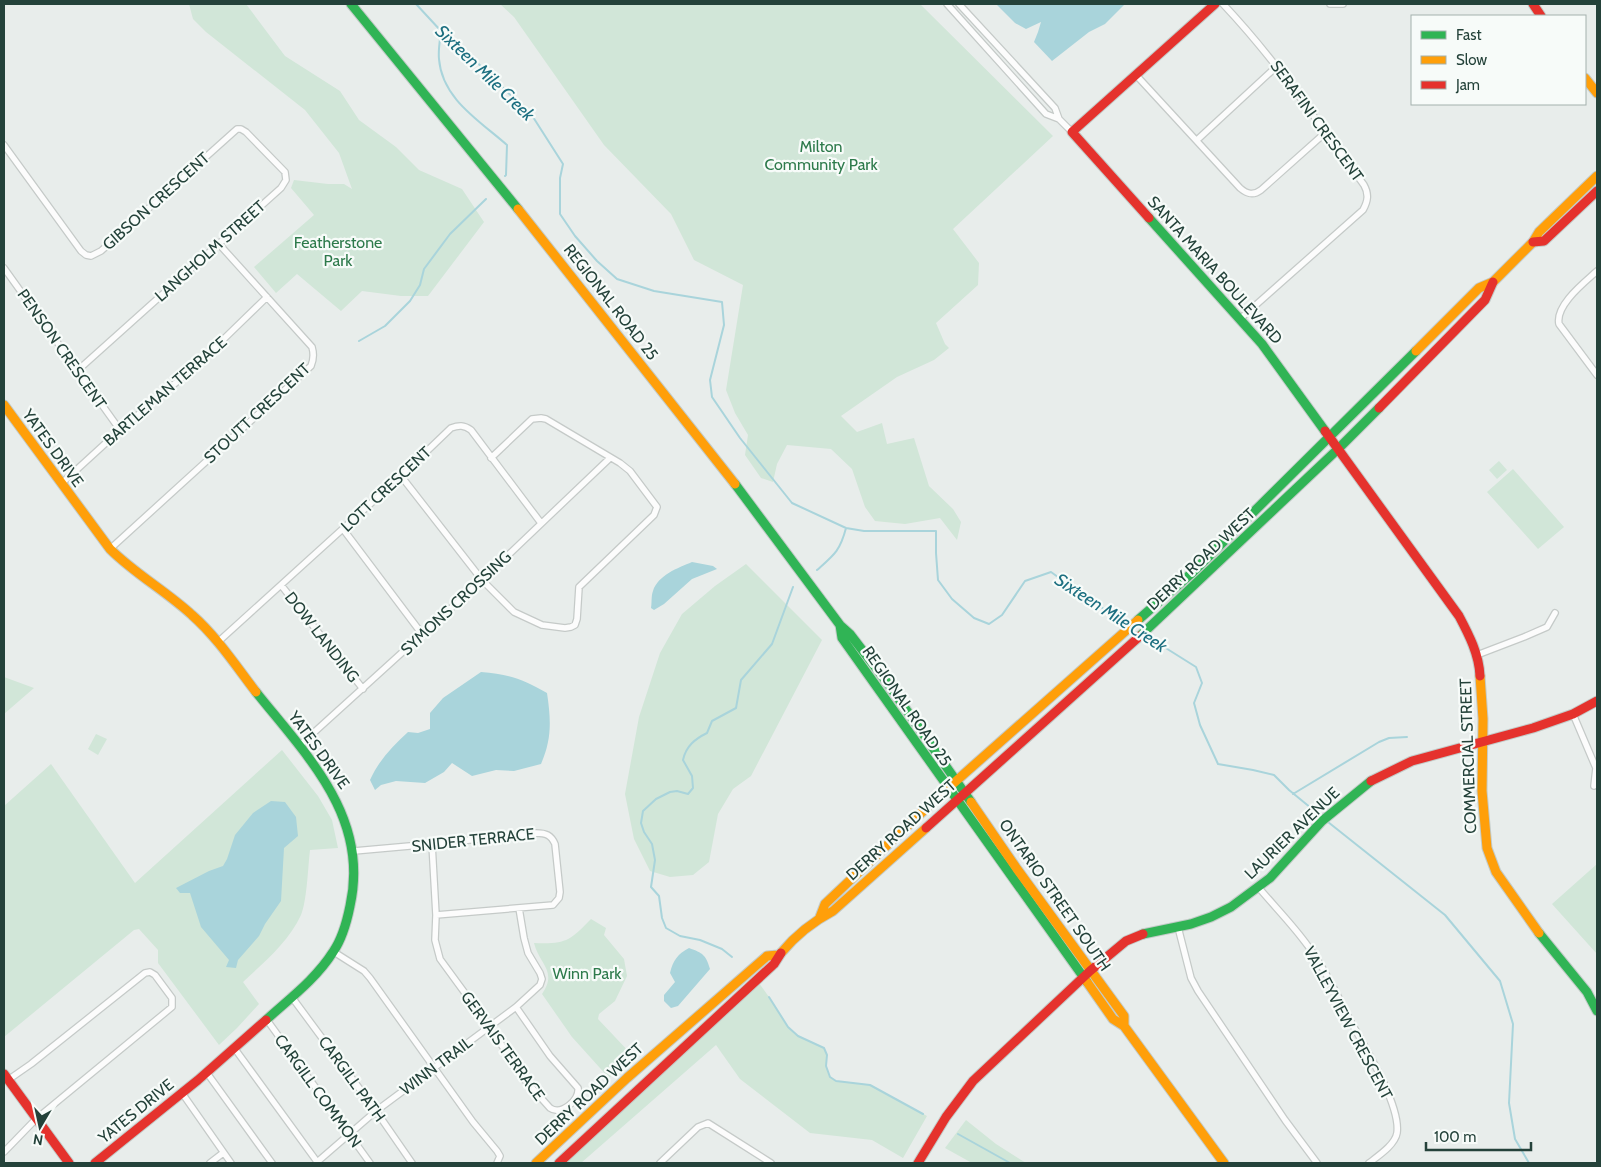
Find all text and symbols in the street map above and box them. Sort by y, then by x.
legend [1411,15,1586,105]
water label: Sixteen Mile Creek [431,20,540,127]
text: Fast [1456,26,1481,44]
text: Slow [1456,51,1487,69]
street label: SERAFINI CRESCENT [1267,57,1368,186]
text: Jam [1455,76,1480,94]
park label: Milton Community Park [764,137,878,174]
street label: GIBSON CRESCENT [99,148,214,254]
street label: SANTA MARIA BOULEVARD [1144,192,1286,348]
street label: LANGHOLM STREET [151,196,269,306]
park label: Featherstone Park [294,233,382,270]
street label: REGIONAL ROAD 25 [560,240,662,364]
street label: PENSON CRESCENT [13,285,111,413]
street label: BARTLEMAN TERRACE [99,332,231,450]
street label: STOUTT CRESCENT [200,359,314,467]
street label: YATES DRIVE [18,405,88,491]
street label: LOTT CRESCENT [337,442,435,536]
street label: DERRY ROAD WEST [1143,504,1259,614]
street label: SYMONS CROSSING [397,547,515,659]
water label: Sixteen Mile Creek [1051,569,1172,658]
street label: DOW LANDING [281,588,363,686]
street label: REGIONAL ROAD 25 [858,642,956,770]
street label: COMMERCIAL STREET [1456,678,1480,834]
street label: YATES DRIVE [284,707,354,793]
street label: DERRY ROAD WEST [842,775,960,884]
street label: LAURIER AVENUE [1241,783,1343,883]
street label: ONTARIO STREET SOUTH [995,815,1115,975]
street label: SNIDER TERRACE [411,824,536,856]
street label: VALLEYVIEW CRESCENT [1300,943,1397,1103]
park label: Winn Park [553,964,622,983]
street label: GERVAIS TERRACE [457,988,549,1104]
street label: CARGILL COMMON [271,1031,365,1151]
street label: CARGILL PATH [315,1032,389,1126]
street label: WINN TRAIL [396,1033,476,1099]
street label: DERRY ROAD WEST [531,1039,647,1149]
street label: YATES DRIVE [94,1075,178,1148]
north arrow [15,1102,65,1152]
scale bar [1426,1120,1531,1152]
text: 100 m [1434,1128,1476,1146]
text: N [32,1130,44,1150]

